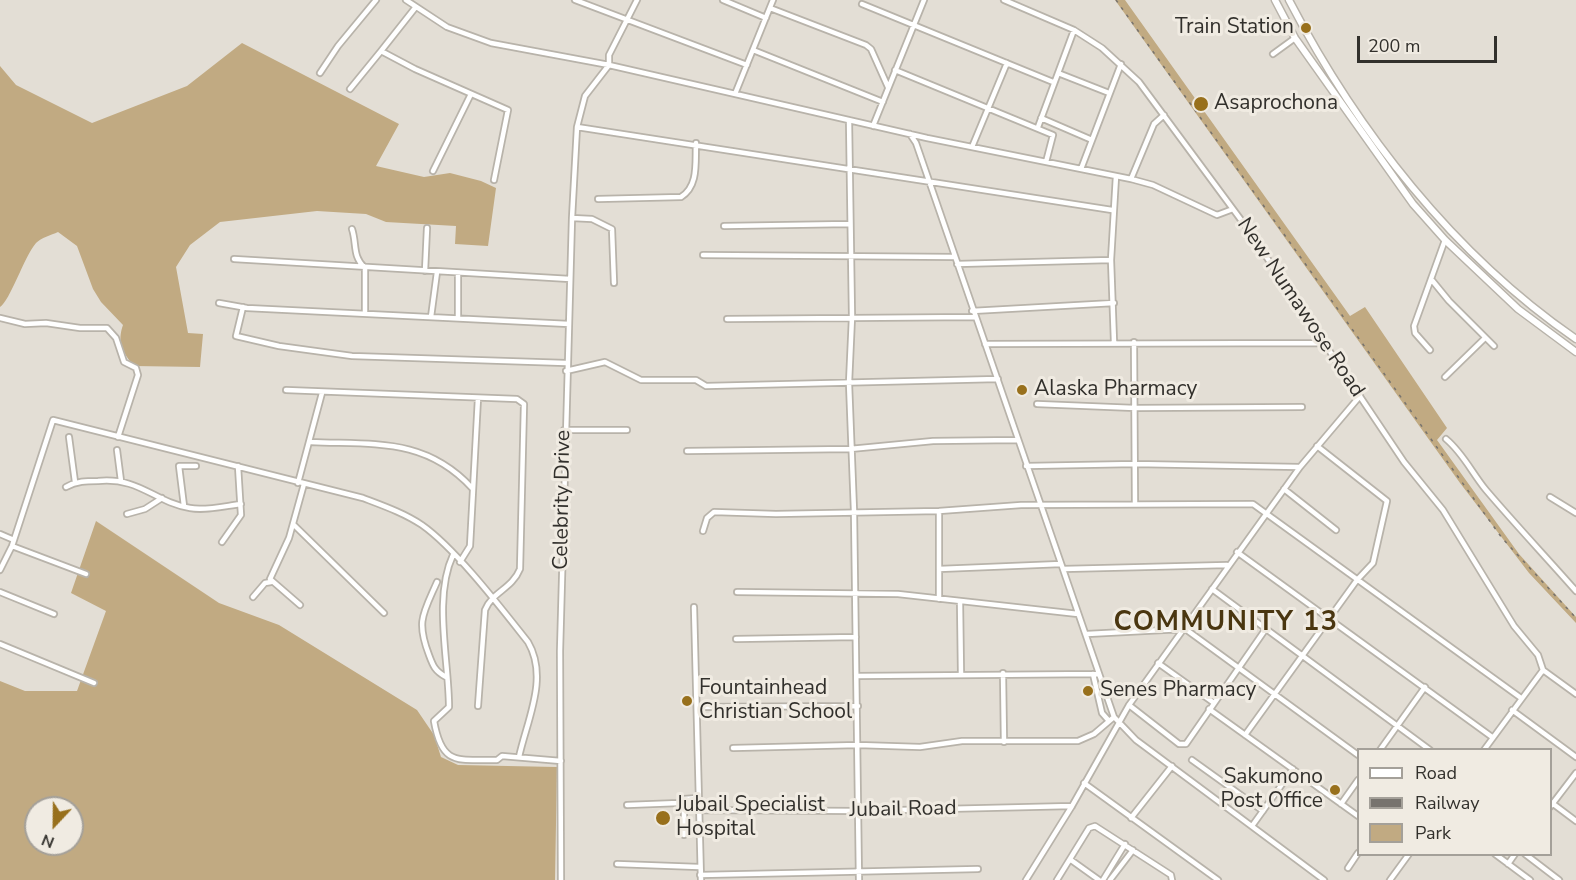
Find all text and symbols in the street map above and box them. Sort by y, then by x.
place label: Train Station [1175,15,1294,41]
marker: Train Station [1299,21,1313,35]
scale bar [1360,24,1500,62]
text: 200 m [1368,34,1420,58]
place label: Asaprochona [1214,91,1338,117]
marker: Asaprochona [1192,95,1210,113]
street label: New Numawose Road [1231,214,1369,402]
place label: Alaska Pharmacy [1034,377,1197,403]
marker: Alaska Pharmacy [1015,383,1029,397]
street label: Celebrity Drive [549,430,577,570]
district label: COMMUNITY 13 [1114,607,1338,639]
place label: Fountainhead Christian School [699,676,852,726]
place label: Senes Pharmacy [1100,678,1256,704]
marker: Senes Pharmacy [1081,684,1095,698]
marker: Fountainhead Christian School [680,694,694,708]
legend [1357,748,1552,856]
text: Road [1415,761,1457,785]
place label: Sakumono Post Office [1221,765,1323,815]
marker: Sakumono Post Office [1328,783,1342,797]
text: Railway [1415,791,1480,815]
place label: Jubail Specialist Hospital [676,793,825,843]
north arrow [24,796,84,856]
street label: Jubail Road [849,796,957,824]
marker: Jubail Specialist Hospital [654,809,672,827]
text: Park [1415,821,1451,845]
text: N [38,828,58,853]

